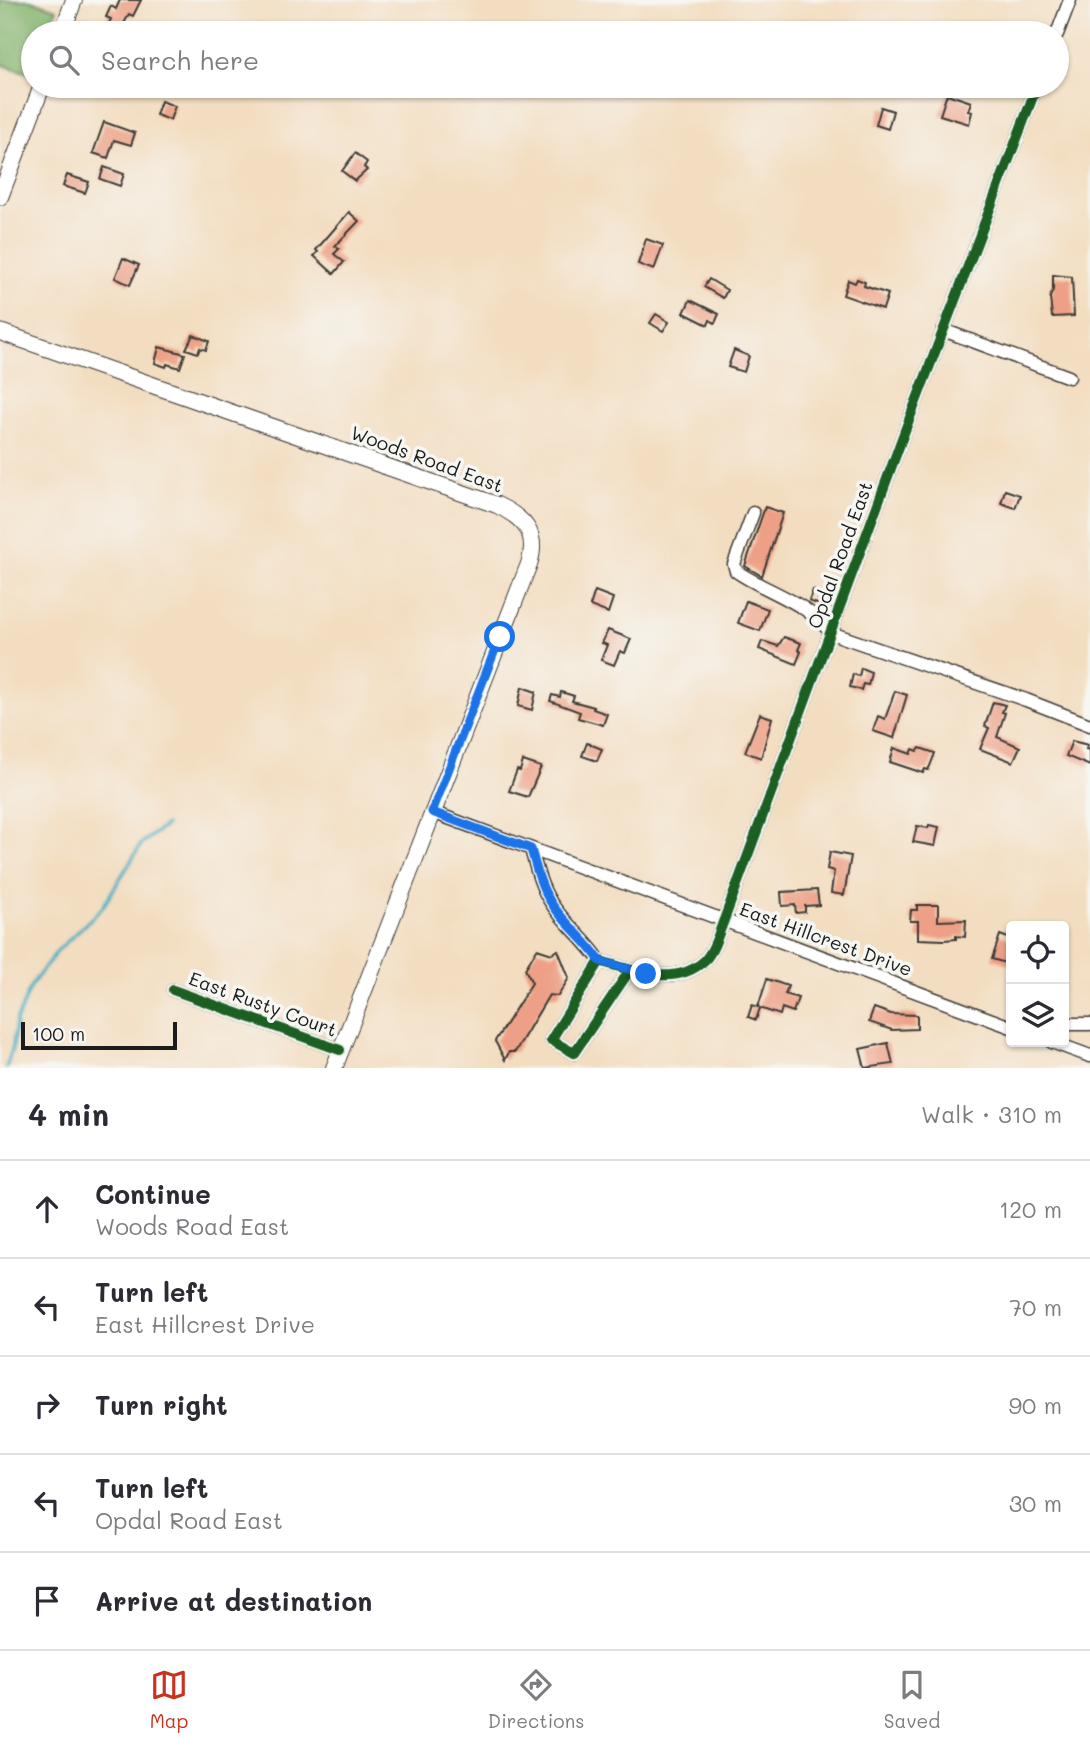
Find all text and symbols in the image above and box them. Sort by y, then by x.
search box [21,21,1069,98]
icon: search [45,41,83,79]
text: Search here [101,43,259,77]
street label: Woods Road East [348,419,507,498]
street label: Opdal Road East [801,478,878,632]
route start [484,621,515,652]
street label: East Hillcrest Drive [737,896,916,981]
map controls [1006,921,1069,1047]
button: locate [1006,921,1069,984]
route end [630,958,661,989]
street label: East Rusty Court [186,965,341,1042]
button: layers [1006,984,1069,1047]
scale bar [21,1019,177,1051]
text: 100 m [32,1021,85,1046]
text: 4 min [28,1094,109,1134]
text: Walk · 310 m [921,1099,1062,1129]
text: Continue [95,1177,211,1211]
icon: ahead [28,1190,66,1228]
text: 120 m [999,1194,1062,1224]
text: Woods Road East [95,1211,289,1241]
text: Turn left [95,1275,208,1309]
icon: left [28,1288,66,1326]
text: 70 m [1009,1292,1062,1322]
text: East Hillcrest Drive [95,1309,315,1339]
icon: right [28,1386,66,1424]
text: Turn right [95,1388,228,1422]
text: 90 m [1009,1390,1062,1420]
text: Turn left [95,1471,208,1505]
icon: left [28,1484,66,1522]
text: 30 m [1009,1488,1062,1518]
text: Opdal Road East [95,1505,283,1535]
icon: arrive [28,1582,66,1620]
text: Arrive at destination [95,1584,372,1618]
tab: Map [150,1666,188,1733]
tab: Directions [488,1666,584,1733]
tab: Saved [884,1666,940,1733]

